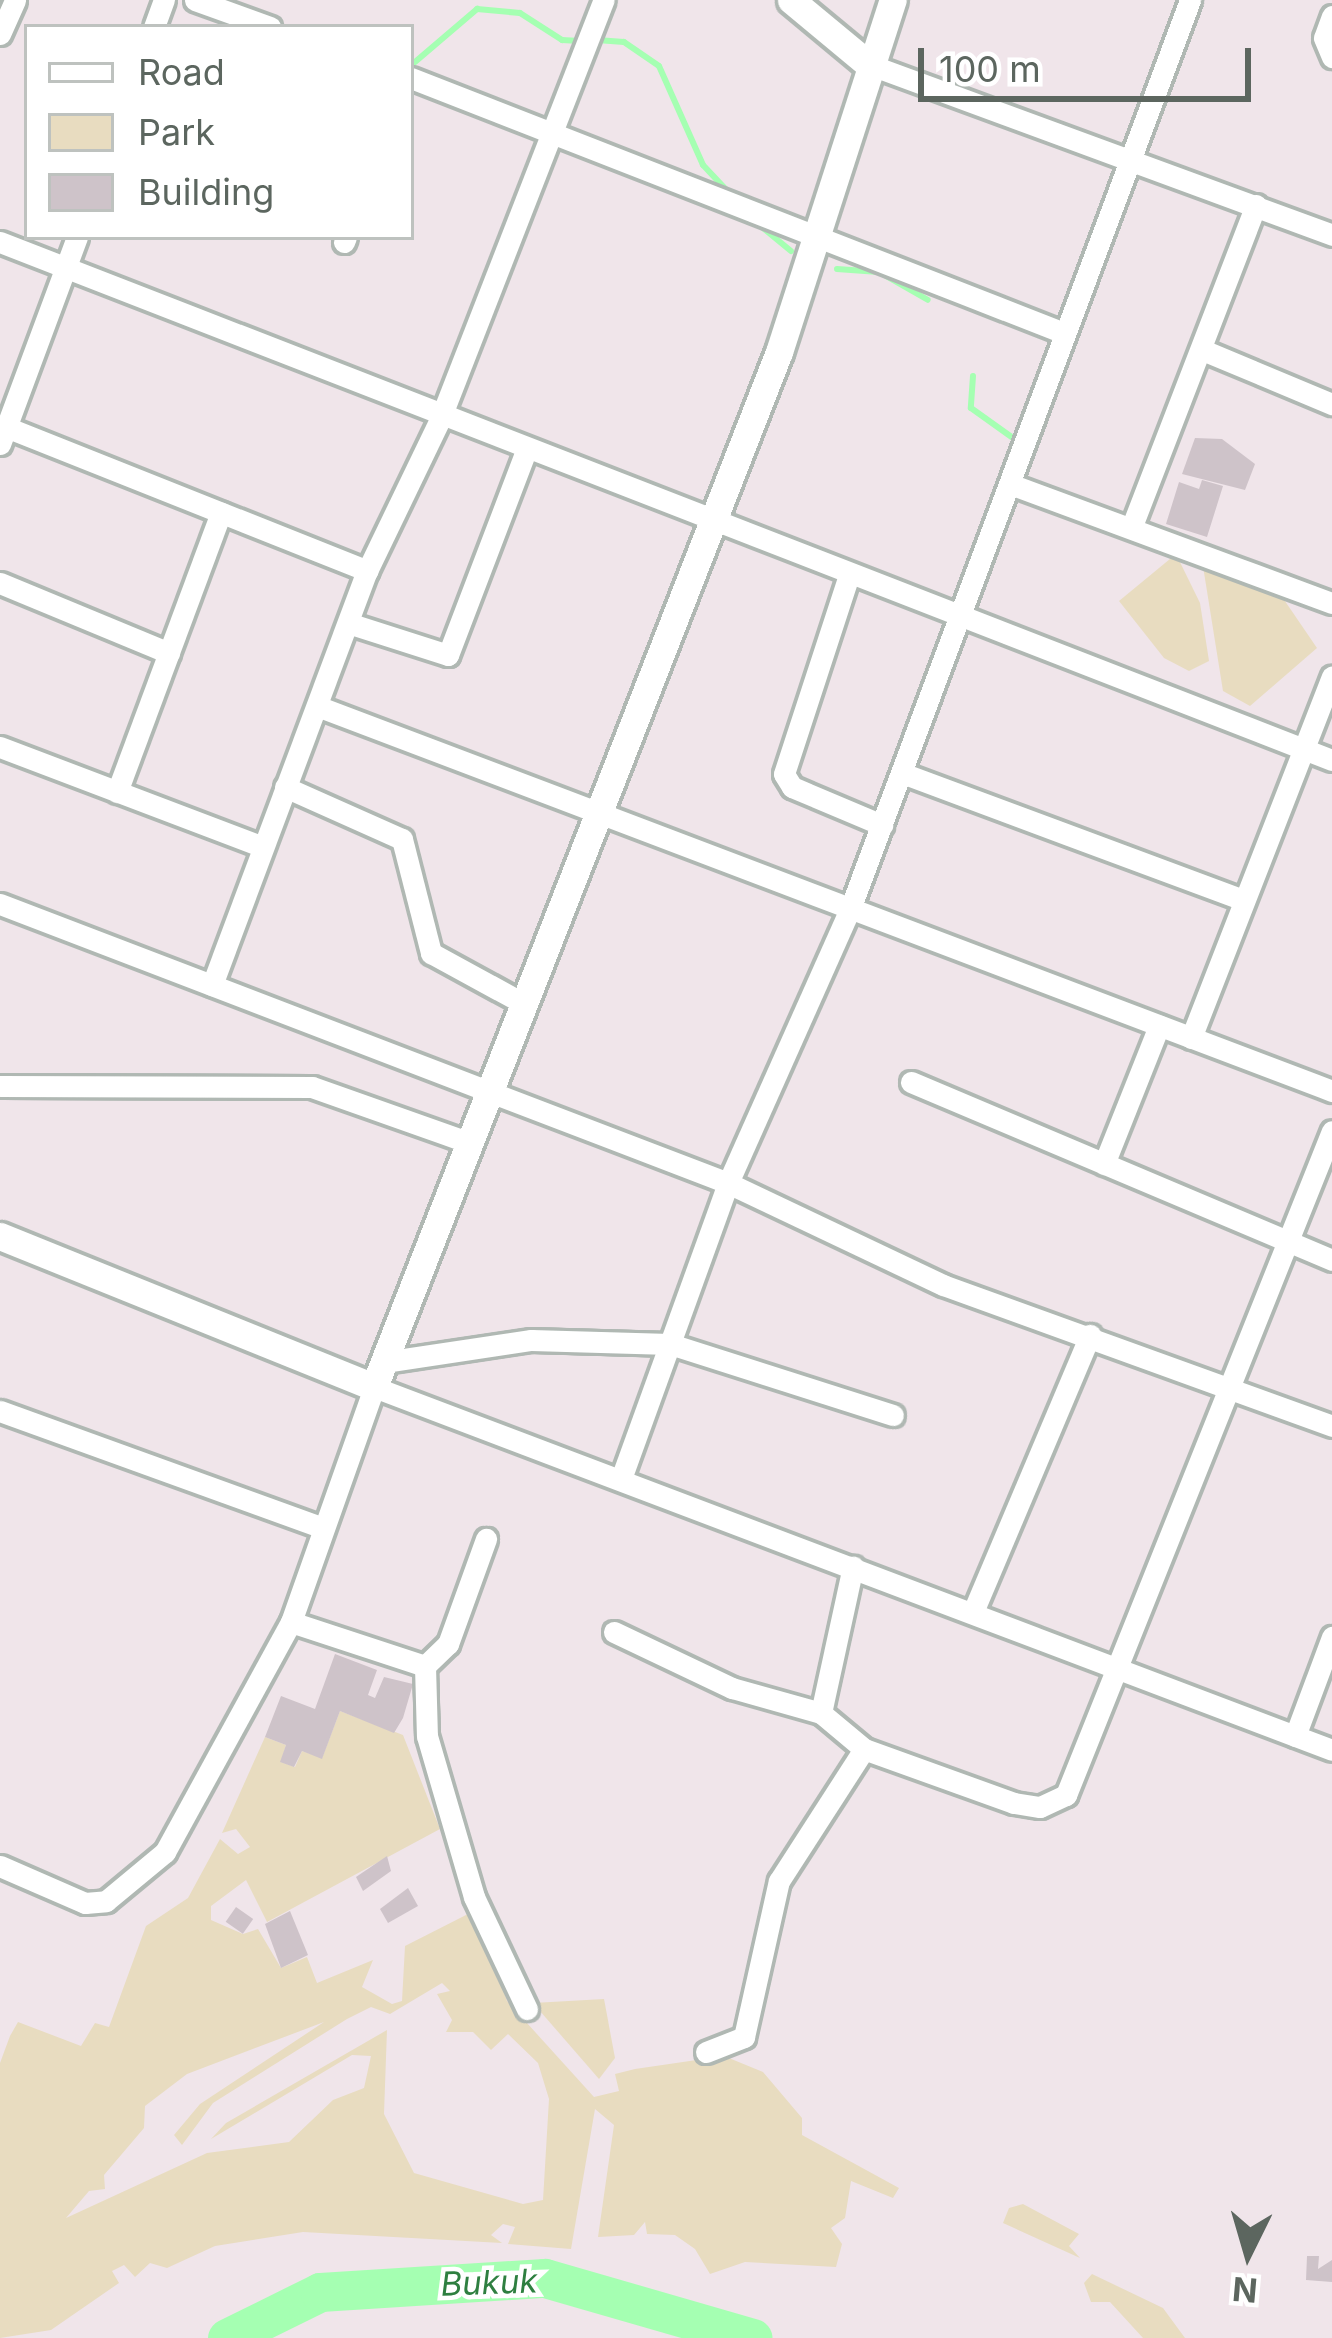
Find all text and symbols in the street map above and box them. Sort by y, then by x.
legend [24,24,414,240]
scale bar [924,24,1257,98]
text: 100 m [939,47,1041,91]
text: Road [138,50,225,94]
text: Park [138,110,215,154]
text: Building [138,170,274,214]
north arrow [1188,2194,1308,2314]
water label: Bukuk [440,2262,538,2304]
text: N [1231,2269,1259,2311]

